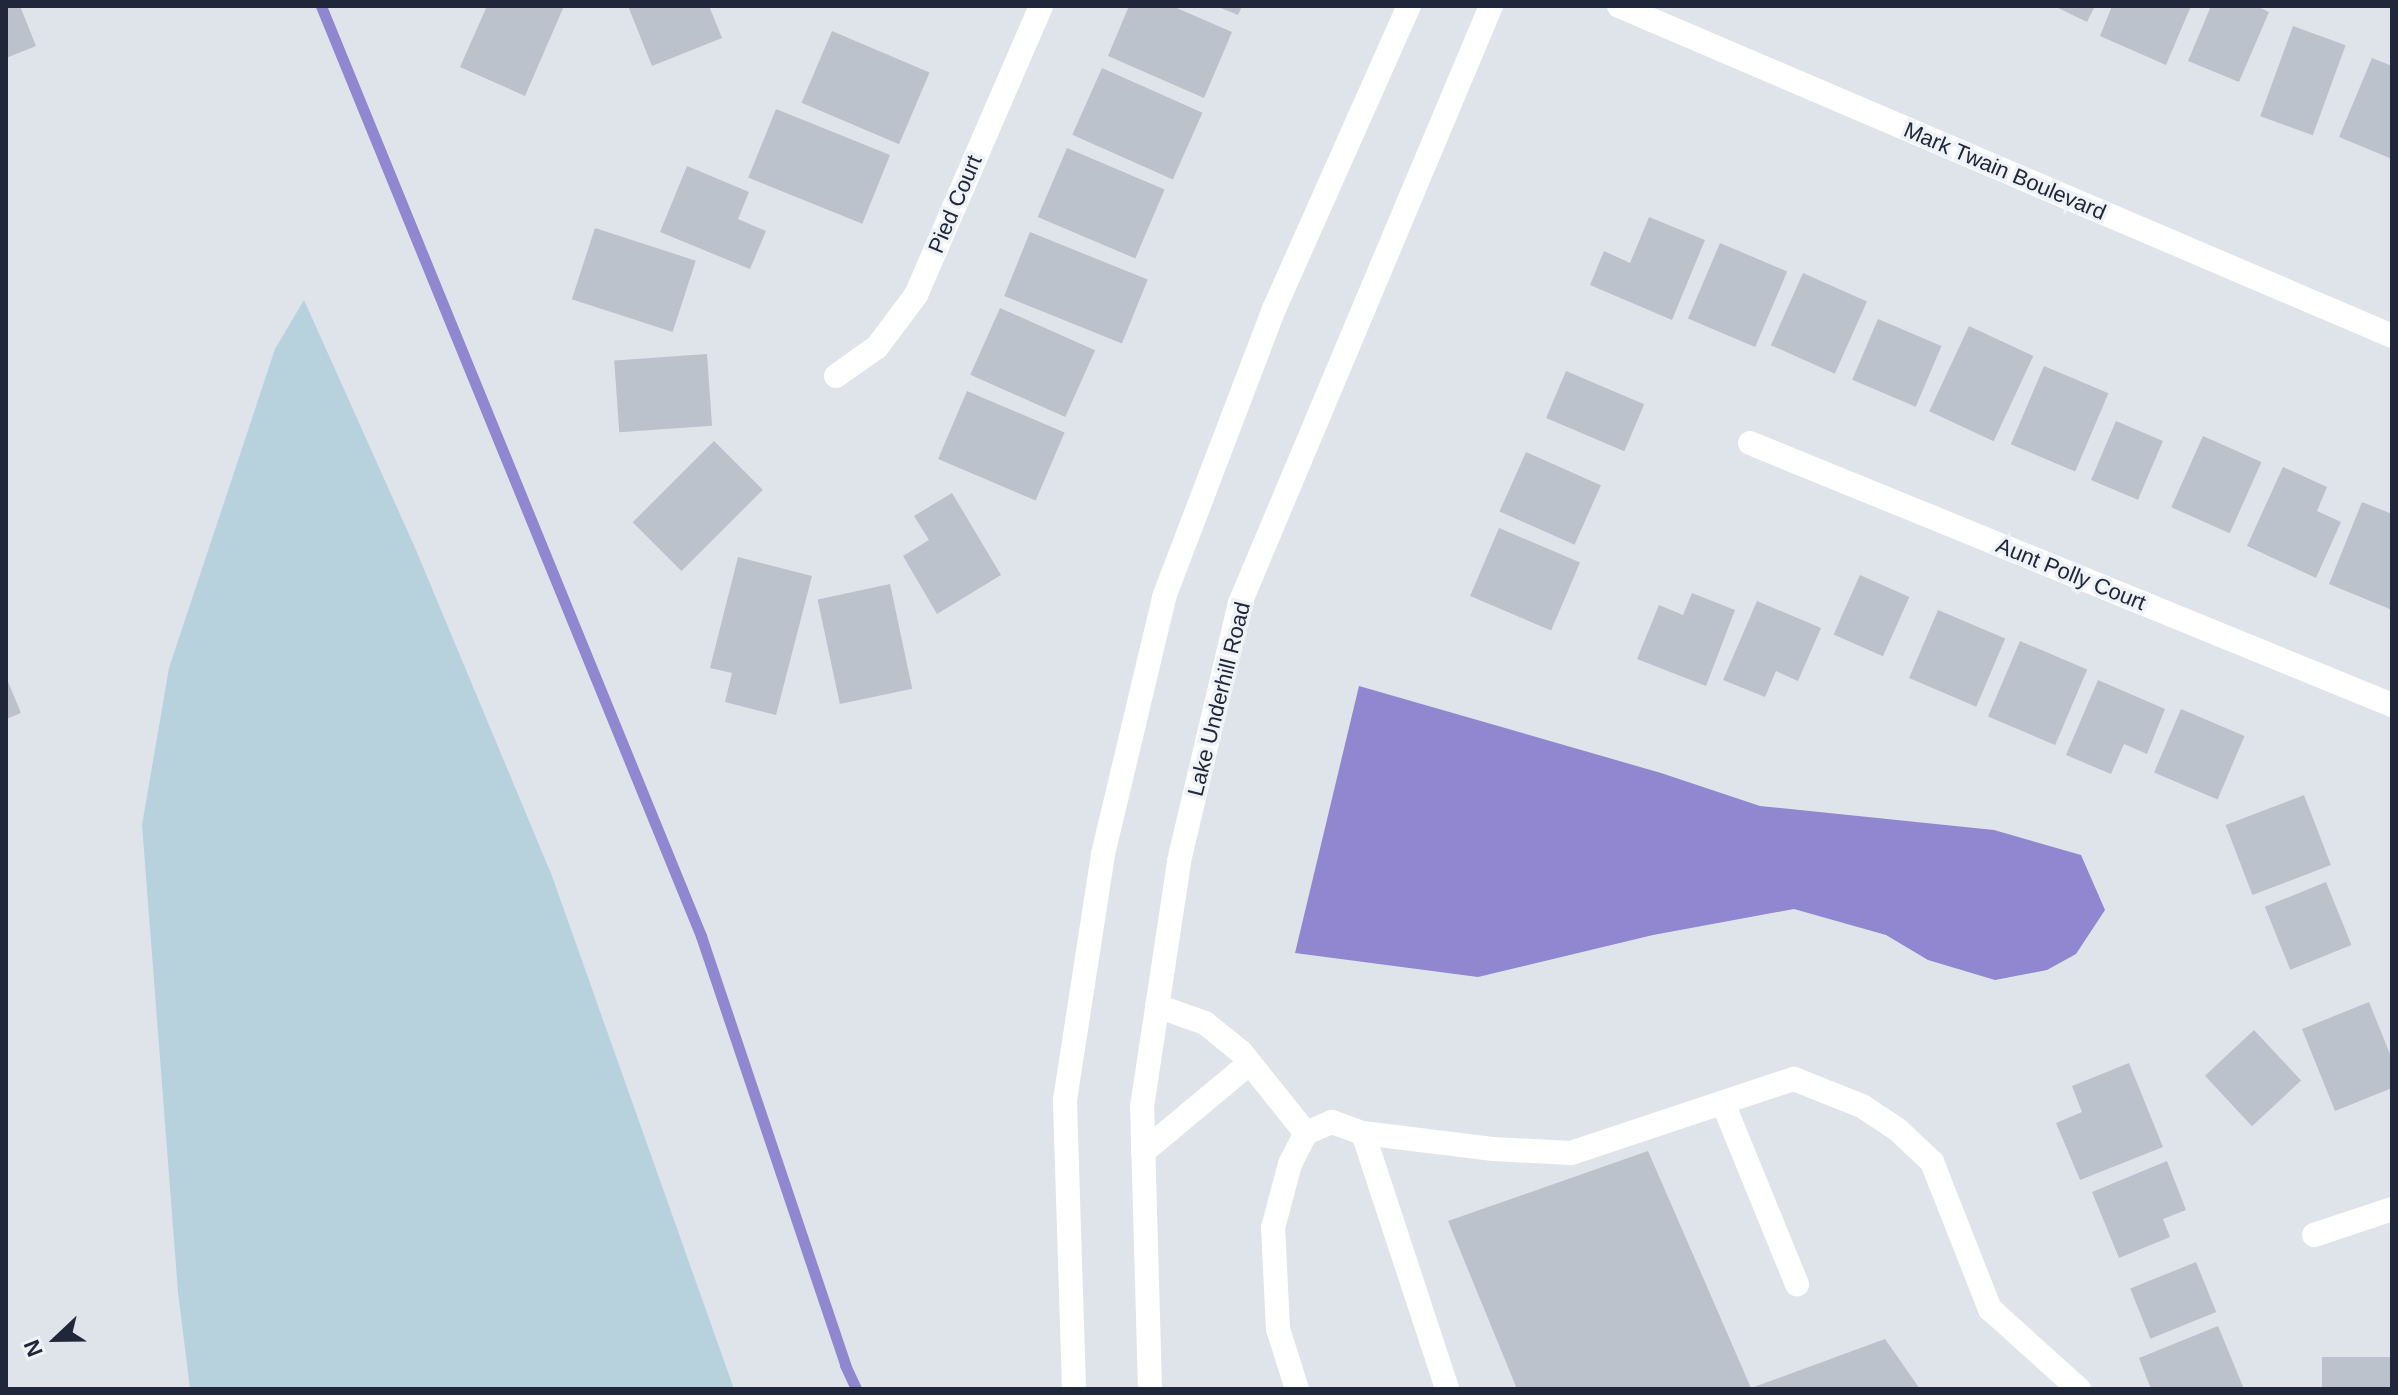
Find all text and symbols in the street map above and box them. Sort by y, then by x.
street label: Mark Twain Boulevard [1900,116,2110,226]
street label: Pied Court [923,151,987,257]
street label: Aunt Polly Court [1992,532,2150,616]
street label: Lake Underhill Road [1182,599,1256,799]
north arrow [16,1299,96,1379]
text: N [19,1336,48,1360]

